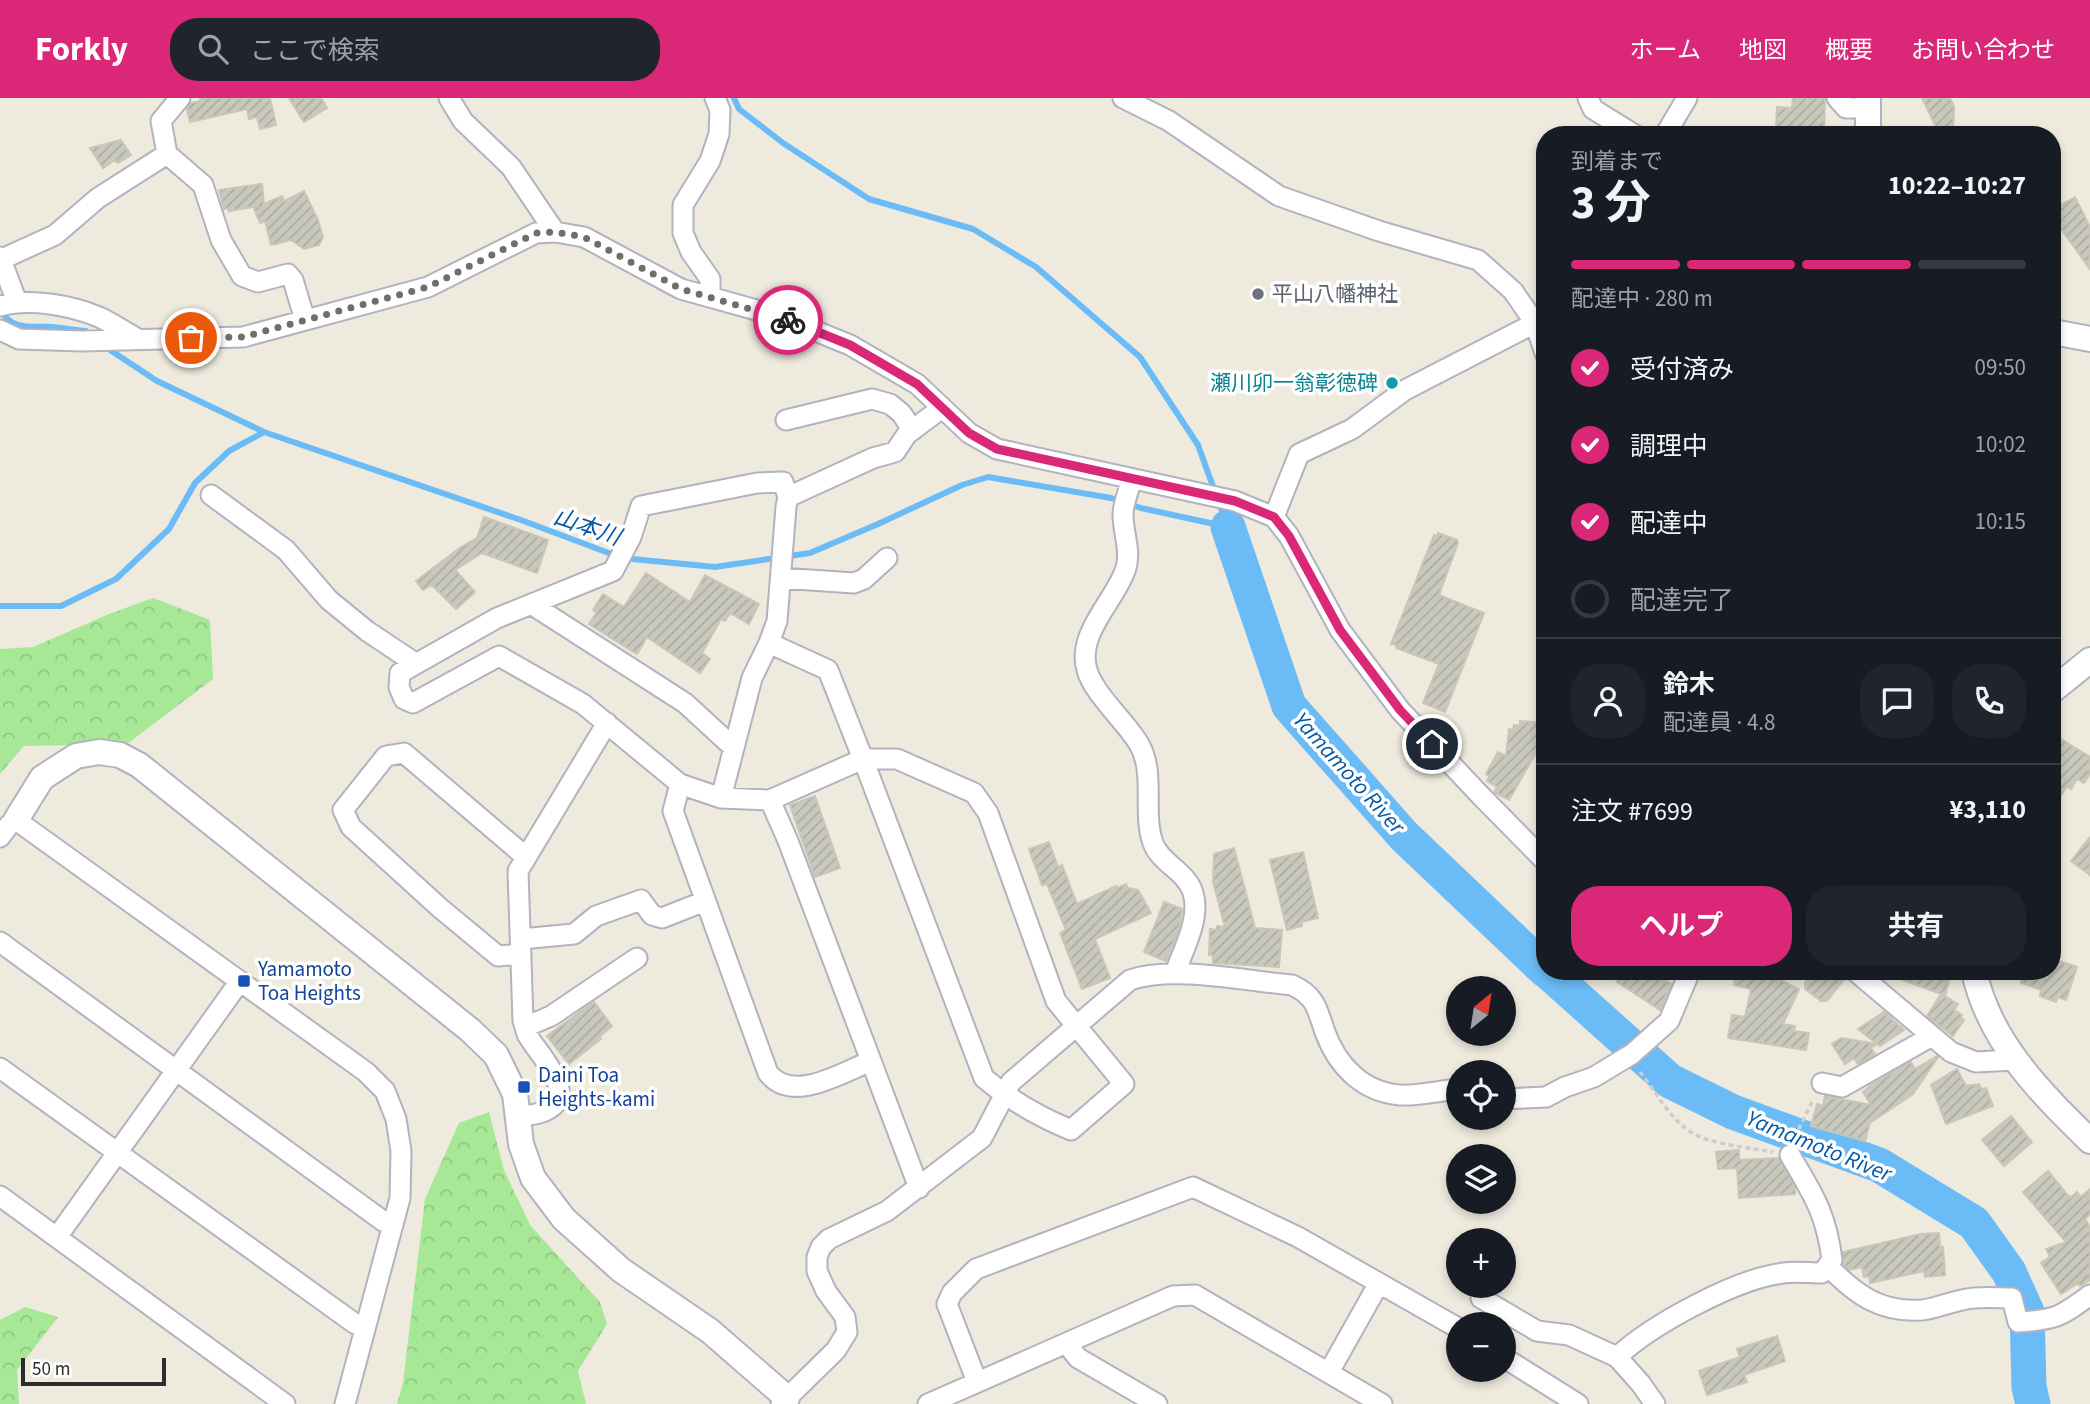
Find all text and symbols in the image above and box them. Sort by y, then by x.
search box [170,18,660,81]
text: Forkly [35,26,128,73]
icon: search [194,30,232,68]
text: ここで検索 [250,32,380,69]
text: ホーム [1630,33,1701,68]
text: 地図 [1739,33,1787,68]
text: 概要 [1825,33,1873,68]
text: お問い合わせ [1911,33,2055,68]
text: 到着まで [1571,145,1663,178]
text: 10:22–10:27 [1888,167,2026,204]
text: 3 分 [1571,171,1651,236]
place label: 平山八幡神社 [1272,279,1398,309]
text: 配達中 · 280 m [1571,282,1713,315]
courier [753,285,823,355]
marker: 平山八幡神社 [1250,286,1266,302]
icon: bike [769,301,807,339]
pin [161,308,221,368]
icon: bag [172,319,210,357]
icon: check [1571,349,1609,387]
text: 受付済み [1630,351,1734,388]
text: 09:50 [1975,351,2026,384]
place label: 瀬川卯一翁彰徳碑 [1210,368,1378,398]
marker: 瀬川卯一翁彰徳碑 [1384,375,1400,391]
icon: check [1571,426,1609,464]
text: 調理中 [1630,428,1708,465]
text: 10:02 [1975,428,2026,461]
water label: 山本川 [549,500,628,555]
icon: check [1571,503,1609,541]
text: 配達中 [1630,505,1708,542]
text: 10:15 [1975,505,2026,538]
text: 配達完了 [1630,582,1734,619]
button: person [1571,664,1645,738]
button: chat [1860,664,1934,738]
button: phone [1952,664,2026,738]
text: 鈴木 [1663,666,1715,703]
water label: Yamamoto River [1285,705,1414,842]
text: 配達員 · 4.8 [1663,706,1776,739]
pin [1402,714,1462,774]
icon: home [1413,725,1451,763]
text: ¥3,110 [1950,791,2026,828]
text: 注文 #7699 [1571,793,1693,830]
button: ヘルプ [1571,886,1792,966]
button: 共有 [1806,886,2026,966]
place label: Yamamoto Toa Heights [257,954,361,1008]
marker: Yamamoto Toa Heights [236,973,252,989]
north arrow [1446,976,1516,1046]
map controls [1446,976,1516,1382]
place label: Daini Toa Heights-kami [538,1060,655,1114]
button: locate [1446,1060,1516,1130]
marker: Daini Toa Heights-kami [516,1079,532,1095]
water label: Yamamoto River [1741,1102,1898,1191]
button: layers [1446,1144,1516,1214]
button: + [1446,1228,1516,1298]
button: − [1446,1312,1516,1382]
scale bar [21,1355,166,1387]
text: 50 m [32,1356,70,1383]

